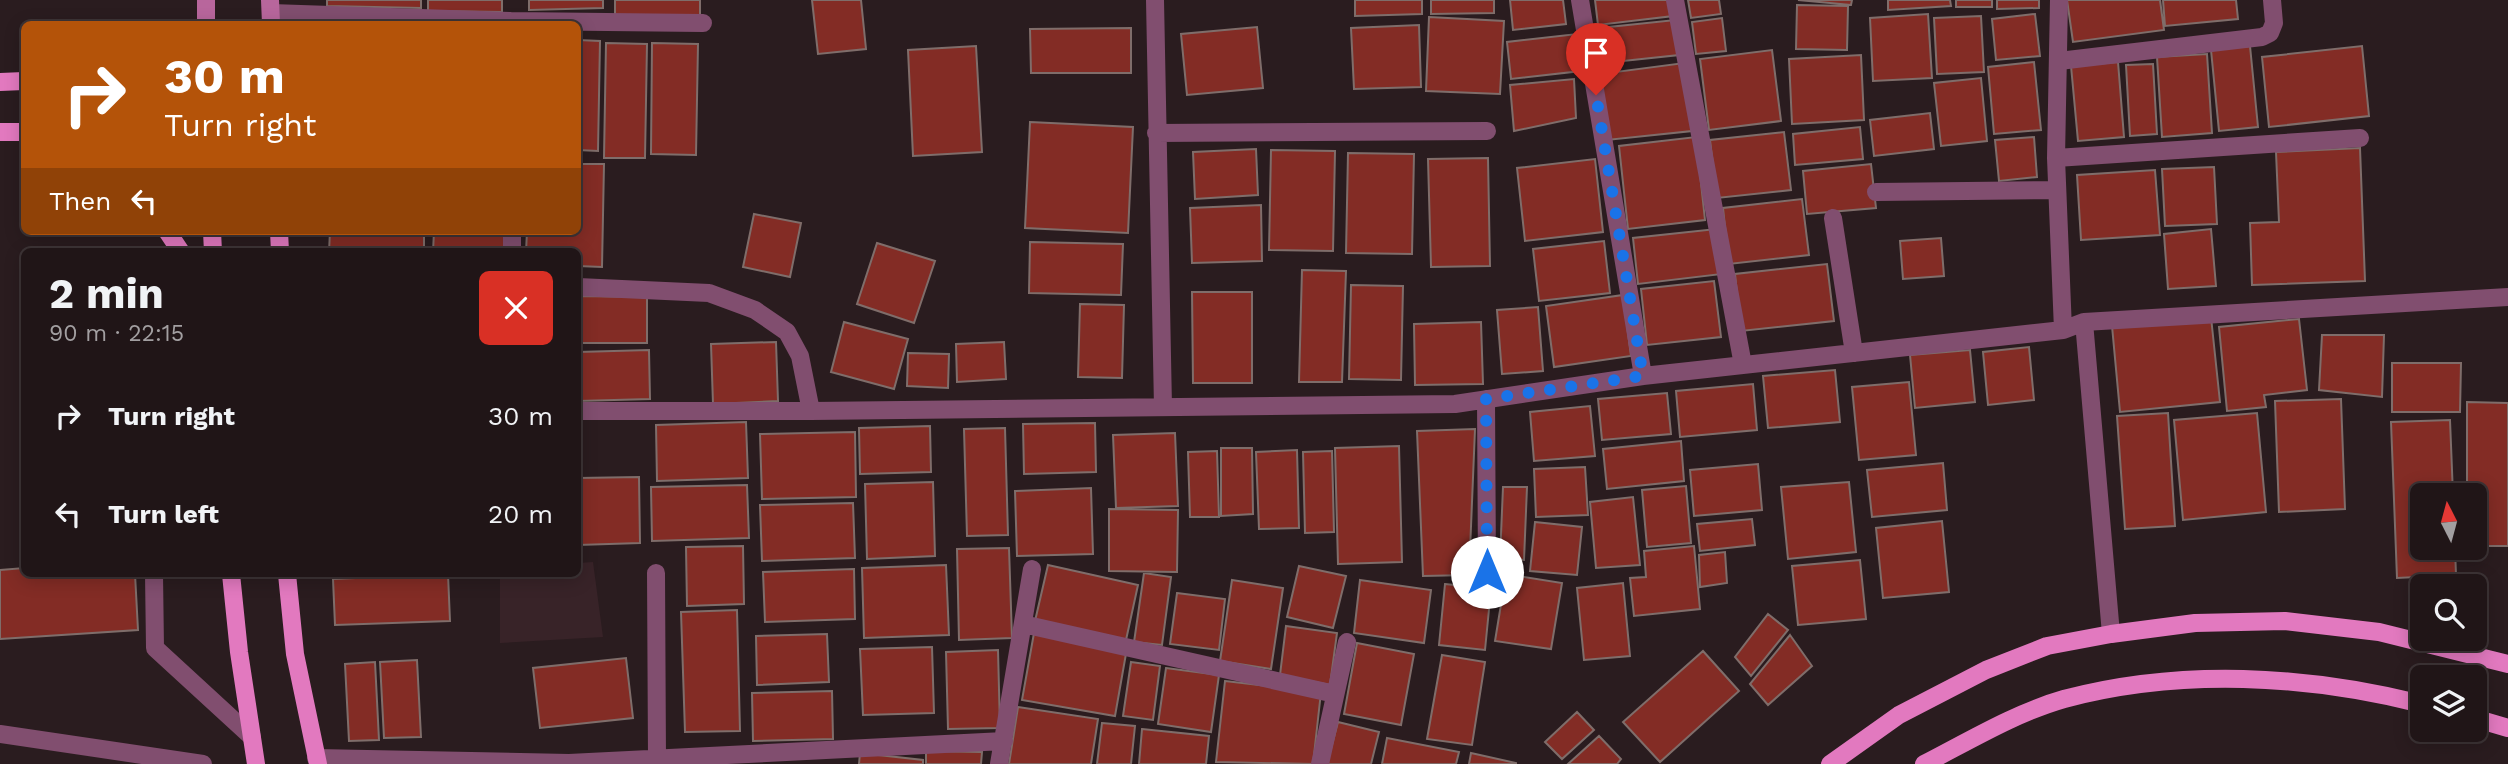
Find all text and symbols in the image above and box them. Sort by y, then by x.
pin [1566,23,1626,95]
icon: arrive [1577,34,1615,72]
text: 30 m [164,47,285,105]
icon: right [49,49,140,140]
text: Turn right [164,106,316,144]
icon: left [125,182,163,220]
text: Then [49,186,111,216]
text: 2 min [49,269,164,318]
button: close [479,271,553,345]
text: 90 m · 22:15 [49,320,184,347]
icon: right [49,397,87,435]
text: Turn right [108,401,235,431]
text: 30 m [488,401,553,431]
north arrow [2410,483,2487,560]
map controls [2410,483,2487,742]
icon: left [49,495,87,533]
text: Turn left [108,499,219,529]
text: 20 m [488,499,553,529]
position arrow [1450,535,1524,609]
button: search [2410,574,2487,651]
button: layers [2410,665,2487,742]

